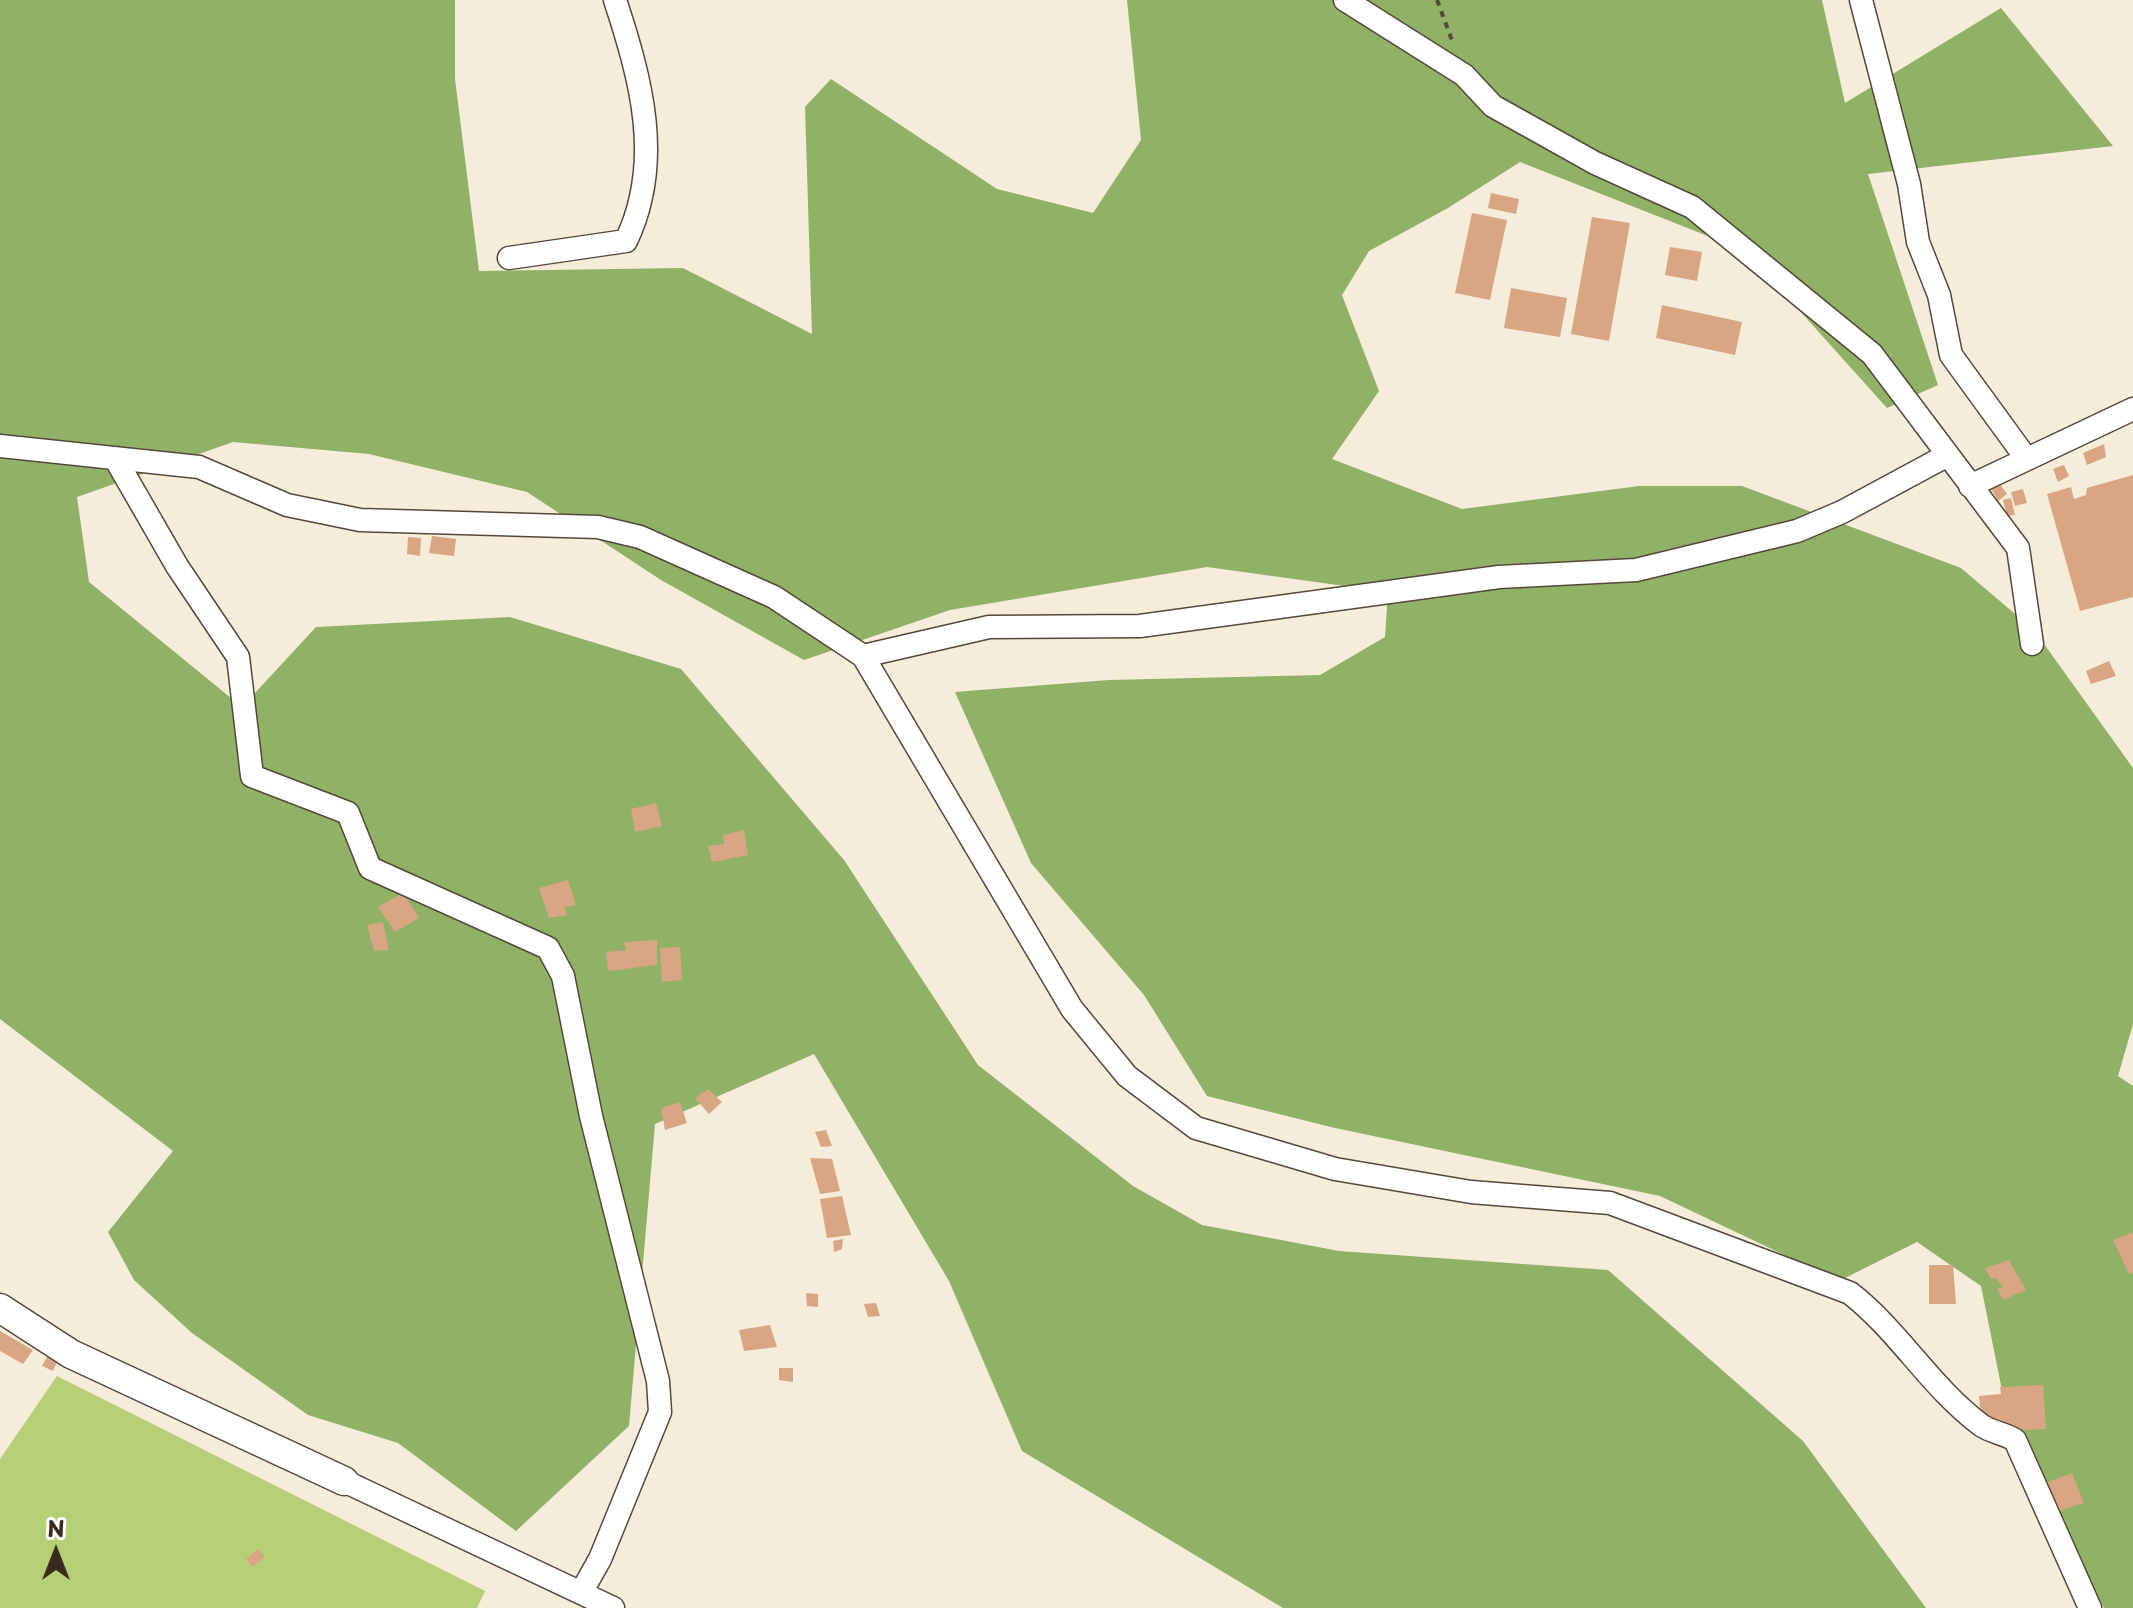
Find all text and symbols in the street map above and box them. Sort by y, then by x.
text: N [47,1511,65,1544]
north arrow [16,1512,96,1592]

